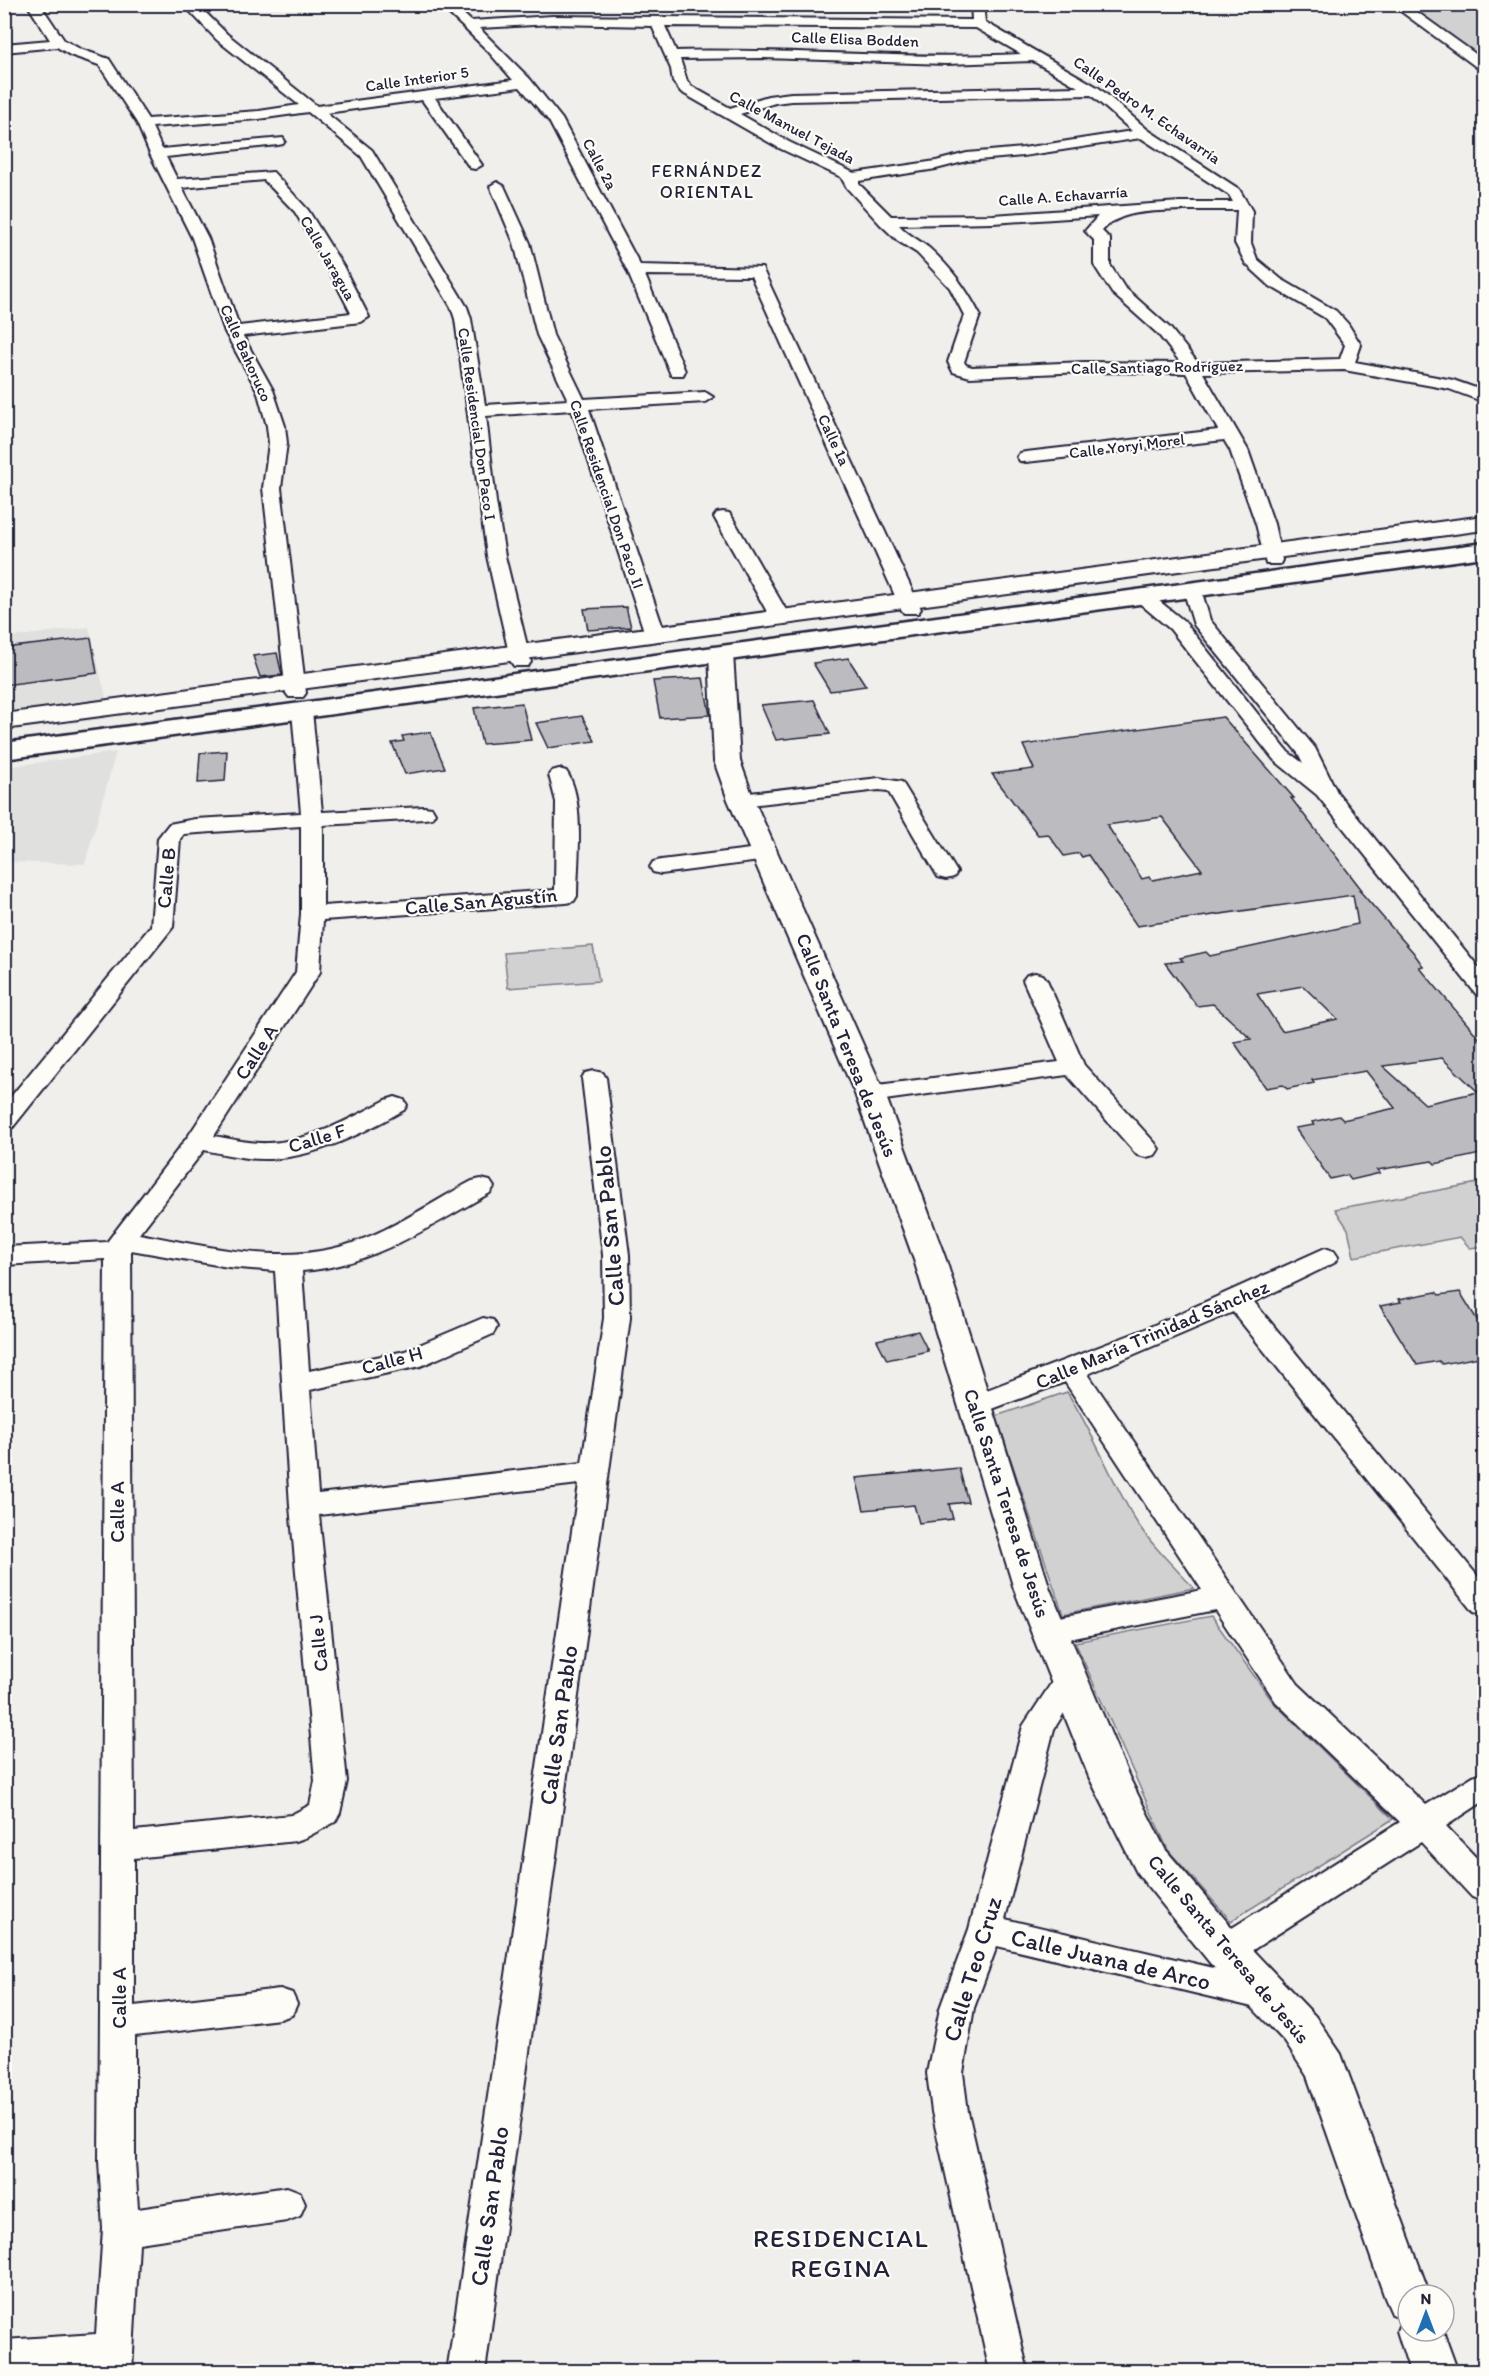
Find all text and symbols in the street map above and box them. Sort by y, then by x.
street label: Calle Elisa Bodden [791,27,919,51]
street label: Calle Pedro M. Echavarría [1070,52,1225,169]
street label: Calle Interior 5 [364,62,470,96]
street label: Calle Manuel Tejada [726,86,858,168]
street label: Calle 2a [579,135,622,194]
district label: FERNÁNDEZ ORIENTAL [651,160,763,203]
street label: Calle A. Echavarría [998,182,1129,210]
street label: Calle Jaragua [296,212,360,304]
street label: Calle Bahoruco [216,301,276,405]
street label: Calle Residencial Don Paco I [454,326,500,522]
street label: Calle Santiago Rodríguez [1071,356,1244,378]
street label: Calle Residencial Don Paco II [566,397,648,591]
street label: Calle 1a [814,411,854,469]
street label: Calle Yoryi Morel [1068,429,1186,463]
street label: Calle B [151,846,181,910]
street label: Calle San Agustín [404,882,558,920]
street label: Calle Santa Teresa de Jesús [791,930,903,1160]
street label: Calle A [229,1020,283,1084]
street label: Calle F [285,1118,349,1158]
street label: Calle San Pablo [588,1144,630,1308]
street label: Calle María Trinidad Sánchez [1032,1274,1272,1394]
street label: Calle H [359,1340,425,1380]
street label: Calle Santa Teresa de Jesús [959,1386,1055,1620]
street label: Calle A [105,1481,129,1543]
street label: Calle J [303,1613,333,1673]
street label: Calle San Pablo [532,1643,584,1807]
street label: Calle Santa Teresa de Jesús [1143,1850,1315,2048]
street label: Calle Teo Cruz [936,1893,1008,2045]
street label: Calle Juana de Arco [1008,1922,1214,1996]
street label: Calle A [107,1967,131,2029]
street label: Calle San Pablo [463,2124,515,2288]
district label: RESIDENCIAL REGINA [753,2222,929,2284]
north arrow [1396,2283,1456,2343]
text: N [1421,2289,1431,2308]

